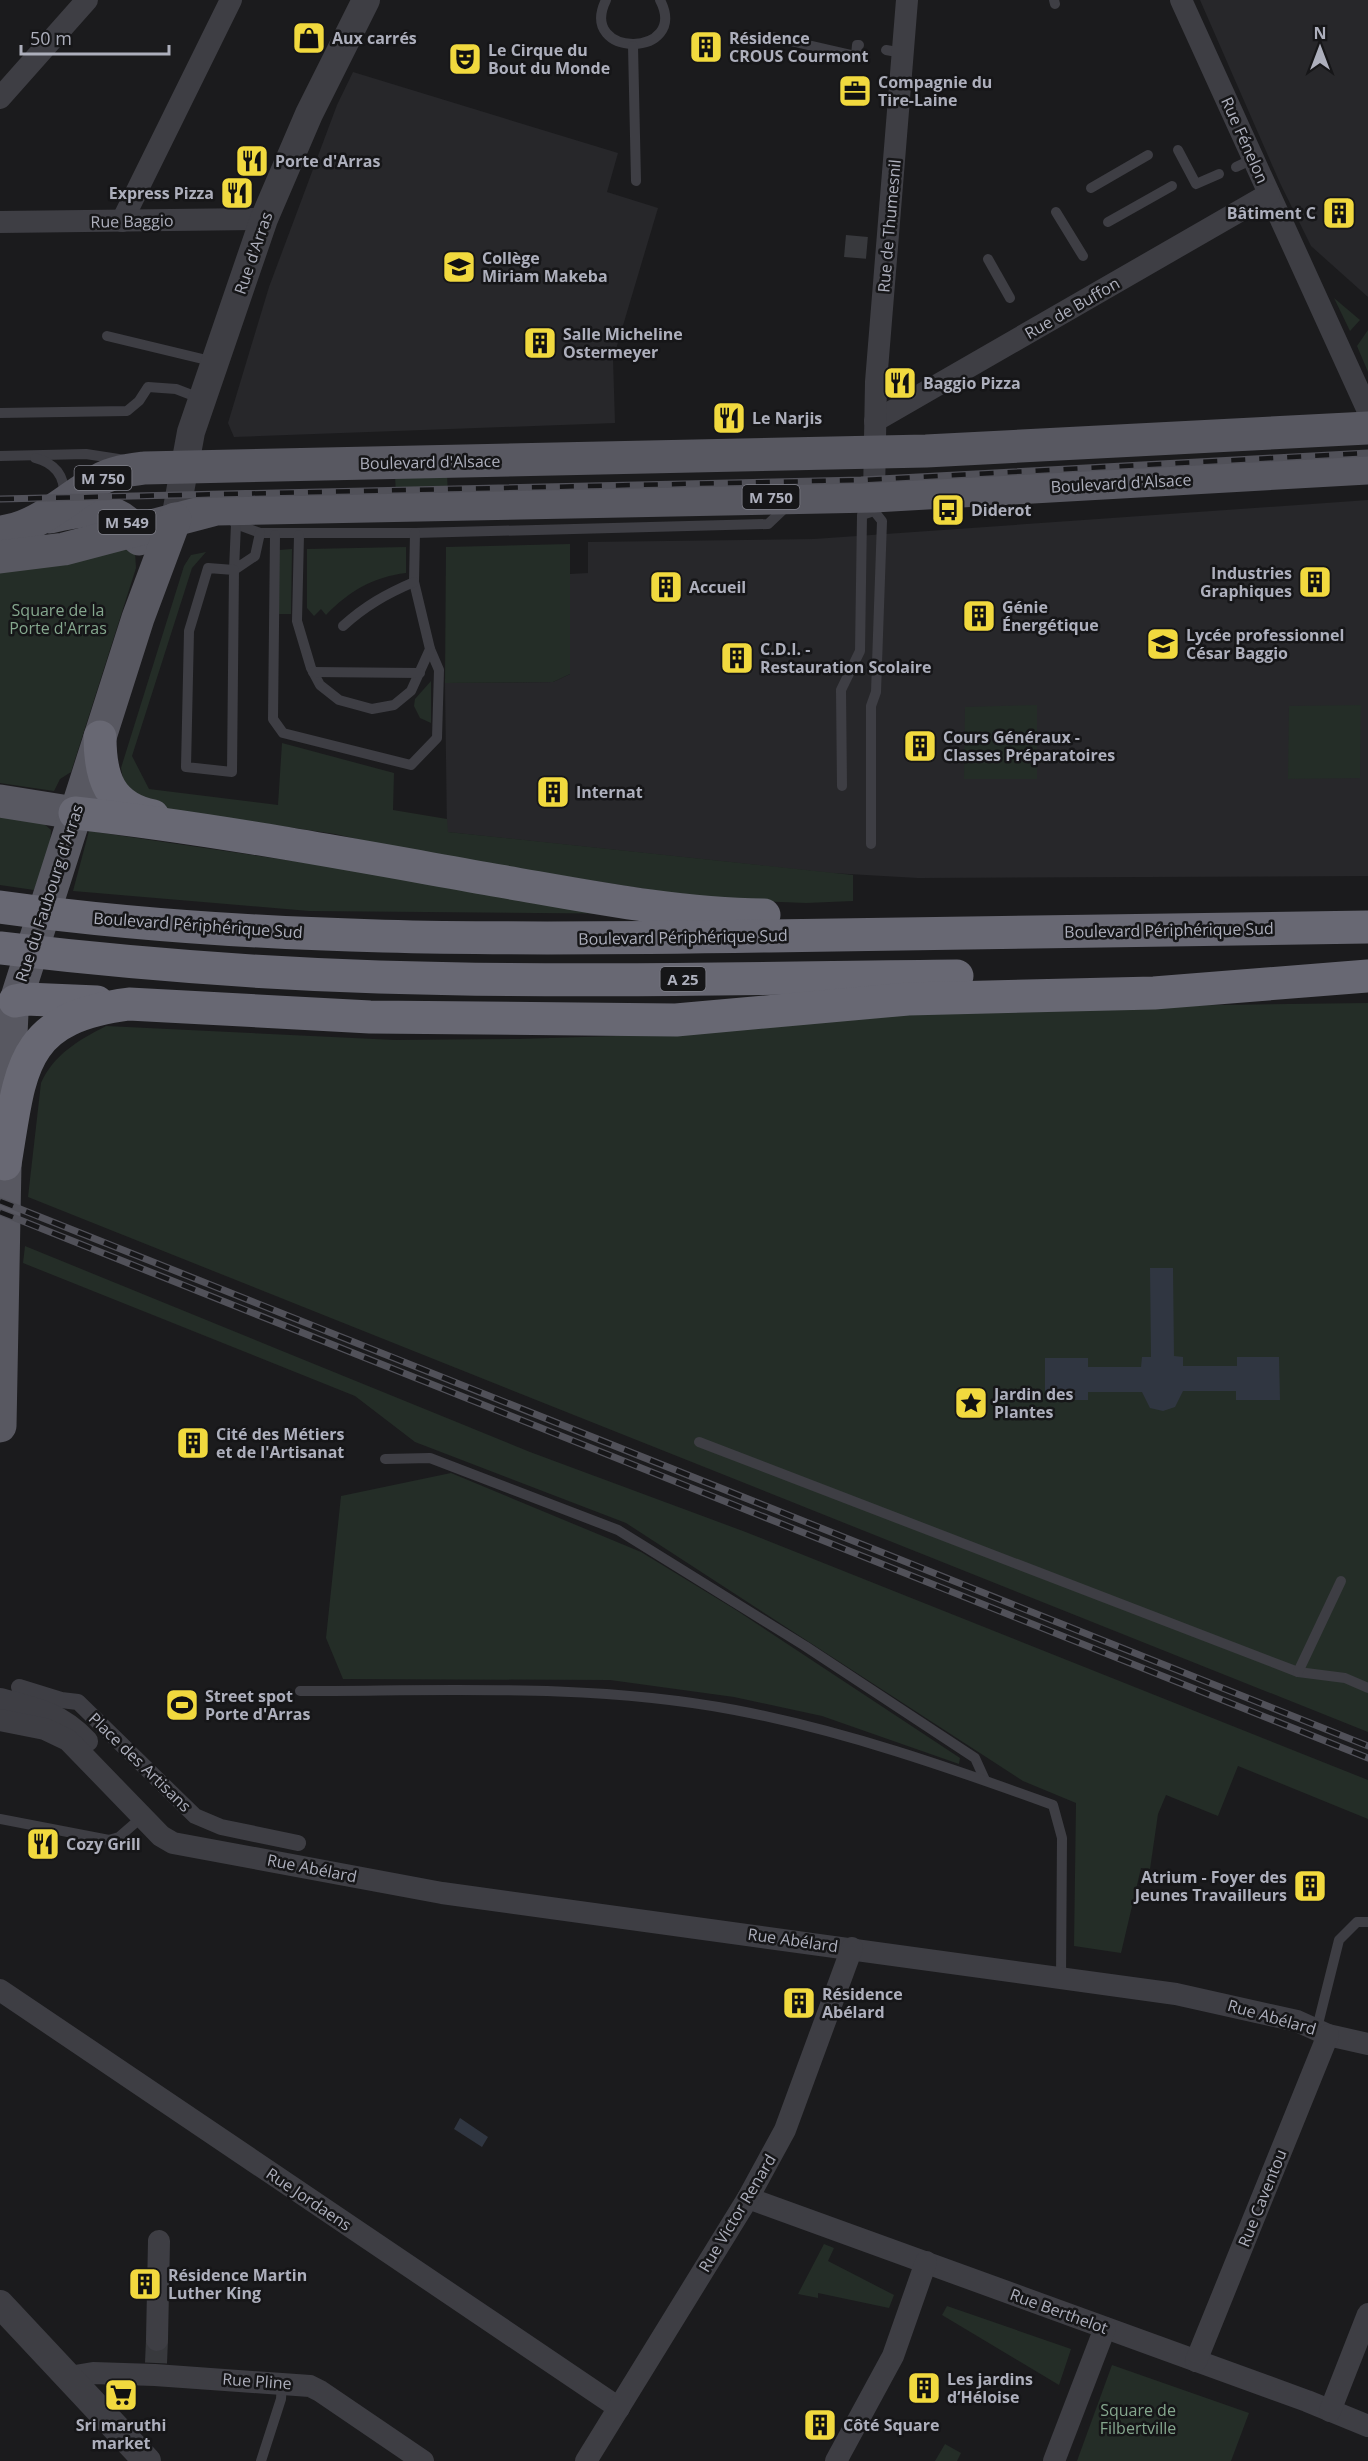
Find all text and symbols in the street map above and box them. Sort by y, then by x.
scale bar [21,18,170,56]
north arrow [1290,18,1350,78]
shop icon: Aux carrés [291,20,327,56]
text: N [1313,22,1327,44]
text: 50 m [30,26,72,50]
place label: Aux carrés [332,27,417,49]
place label: Résidence CROUS Courmont [729,27,869,67]
building icon: Résidence CROUS Courmont [688,29,724,65]
place label: Le Cirque du Bout du Monde [488,39,610,79]
theatre icon: Le Cirque du Bout du Monde [447,41,483,77]
place label: Compagnie du Tire-Laine [878,71,992,111]
office icon: Compagnie du Tire-Laine [837,73,873,109]
street label: Rue Fénelon [1216,93,1274,187]
restaurant icon: Porte d'Arras [234,143,270,179]
place label: Porte d'Arras [275,150,380,172]
street label: Rue de Thumesnil [872,159,906,293]
restaurant icon: Express Pizza [219,175,255,211]
place label: Express Pizza [109,182,214,204]
building icon: Bâtiment C [1321,195,1357,231]
place label: Bâtiment C [1227,202,1316,224]
street label: Rue Baggio [90,209,174,233]
street label: Rue d'Arras [229,209,277,297]
place label: Collège Miriam Makeba [482,247,608,287]
school or university icon: Collège Miriam Makeba [441,249,477,285]
street label: Rue de Buffon [1021,272,1123,344]
place label: Salle Micheline Ostermeyer [563,323,683,363]
building icon: Salle Micheline Ostermeyer [522,325,558,361]
restaurant icon: Baggio Pizza [882,365,918,401]
place label: Baggio Pizza [923,372,1021,394]
restaurant icon: Le Narjis [711,400,747,436]
place label: Le Narjis [752,407,822,429]
street label: Boulevard d'Alsace [359,450,501,474]
road number: M 750 [74,466,132,490]
street label: Boulevard d'Alsace [1050,468,1192,498]
road number: M 750 [742,485,800,509]
bus stop icon: Diderot [930,492,966,528]
place label: Diderot [971,499,1031,521]
road number: M 549 [98,510,156,534]
place label: Industries Graphiques [1200,562,1292,602]
building icon: Industries Graphiques [1297,564,1333,600]
building icon: Accueil [648,569,684,605]
place label: Accueil [689,576,746,598]
place label: Génie Énergétique [1002,596,1099,636]
building icon: Génie Énergétique [961,598,997,634]
park label: Square de la Porte d'Arras [9,599,107,639]
place label: Lycée professionnel César Baggio [1186,624,1344,664]
school or university icon: Lycée professionnel César Baggio [1145,626,1181,662]
place label: C.D.I. - Restauration Scolaire [760,638,932,678]
building icon: C.D.I. - Restauration Scolaire [719,640,755,676]
place label: Cours Généraux - Classes Préparatoires [943,726,1115,766]
building icon: Cours Généraux - Classes Préparatoires [902,728,938,764]
building icon: Internat [535,774,571,810]
place label: Internat [576,781,643,803]
street label: Rue du Faubourg d'Arras [10,802,88,984]
street label: Boulevard Périphérique Sud [93,907,303,943]
street label: Boulevard Périphérique Sud [1064,917,1274,943]
street label: Boulevard Périphérique Sud [578,924,788,950]
road number: A 25 [660,967,706,991]
place label: Jardin des Plantes [992,1383,1073,1423]
place icon: Jardin des Plantes [953,1385,989,1421]
place label: Cité des Métiers et de l'Artisanat [216,1423,344,1463]
building icon: Cité des Métiers et de l'Artisanat [175,1425,211,1461]
place label: Street spot Porte d'Arras [205,1685,310,1725]
sports icon: Street spot Porte d'Arras [164,1687,200,1723]
street label: Place des Artisans [84,1707,196,1817]
restaurant icon: Cozy Grill [25,1826,61,1862]
place label: Cozy Grill [66,1833,141,1855]
street label: Rue Abélard [265,1849,359,1887]
place label: Atrium - Foyer des Jeunes Travailleurs [1133,1866,1287,1906]
building icon: Atrium - Foyer des Jeunes Travailleurs [1292,1868,1328,1904]
street label: Rue Abélard [746,1923,840,1957]
place label: Résidence Abélard [822,1983,903,2023]
building icon: Résidence Abélard [781,1985,817,2021]
street label: Rue Abélard [1225,1994,1319,2040]
street label: Rue Caventou [1232,2146,1292,2250]
street label: Rue Victor Renard [693,2150,781,2276]
street label: Rue Jordaens [262,2162,356,2236]
place label: Résidence Martin Luther King [168,2264,307,2304]
building icon: Résidence Martin Luther King [127,2266,163,2302]
street label: Rue Berthelot [1007,2283,1111,2339]
street label: Rue Pline [222,2368,292,2394]
place label: Les jardins d’Héloise [947,2368,1033,2408]
building icon: Les jardins d’Héloise [906,2370,942,2406]
supermarket icon: Sri maruthi market [103,2377,139,2413]
park label: Square de Filbertville [1100,2399,1176,2439]
building icon: Côté Square [802,2407,838,2443]
place label: Sri maruthi market [76,2414,166,2454]
place label: Côté Square [843,2414,940,2436]

